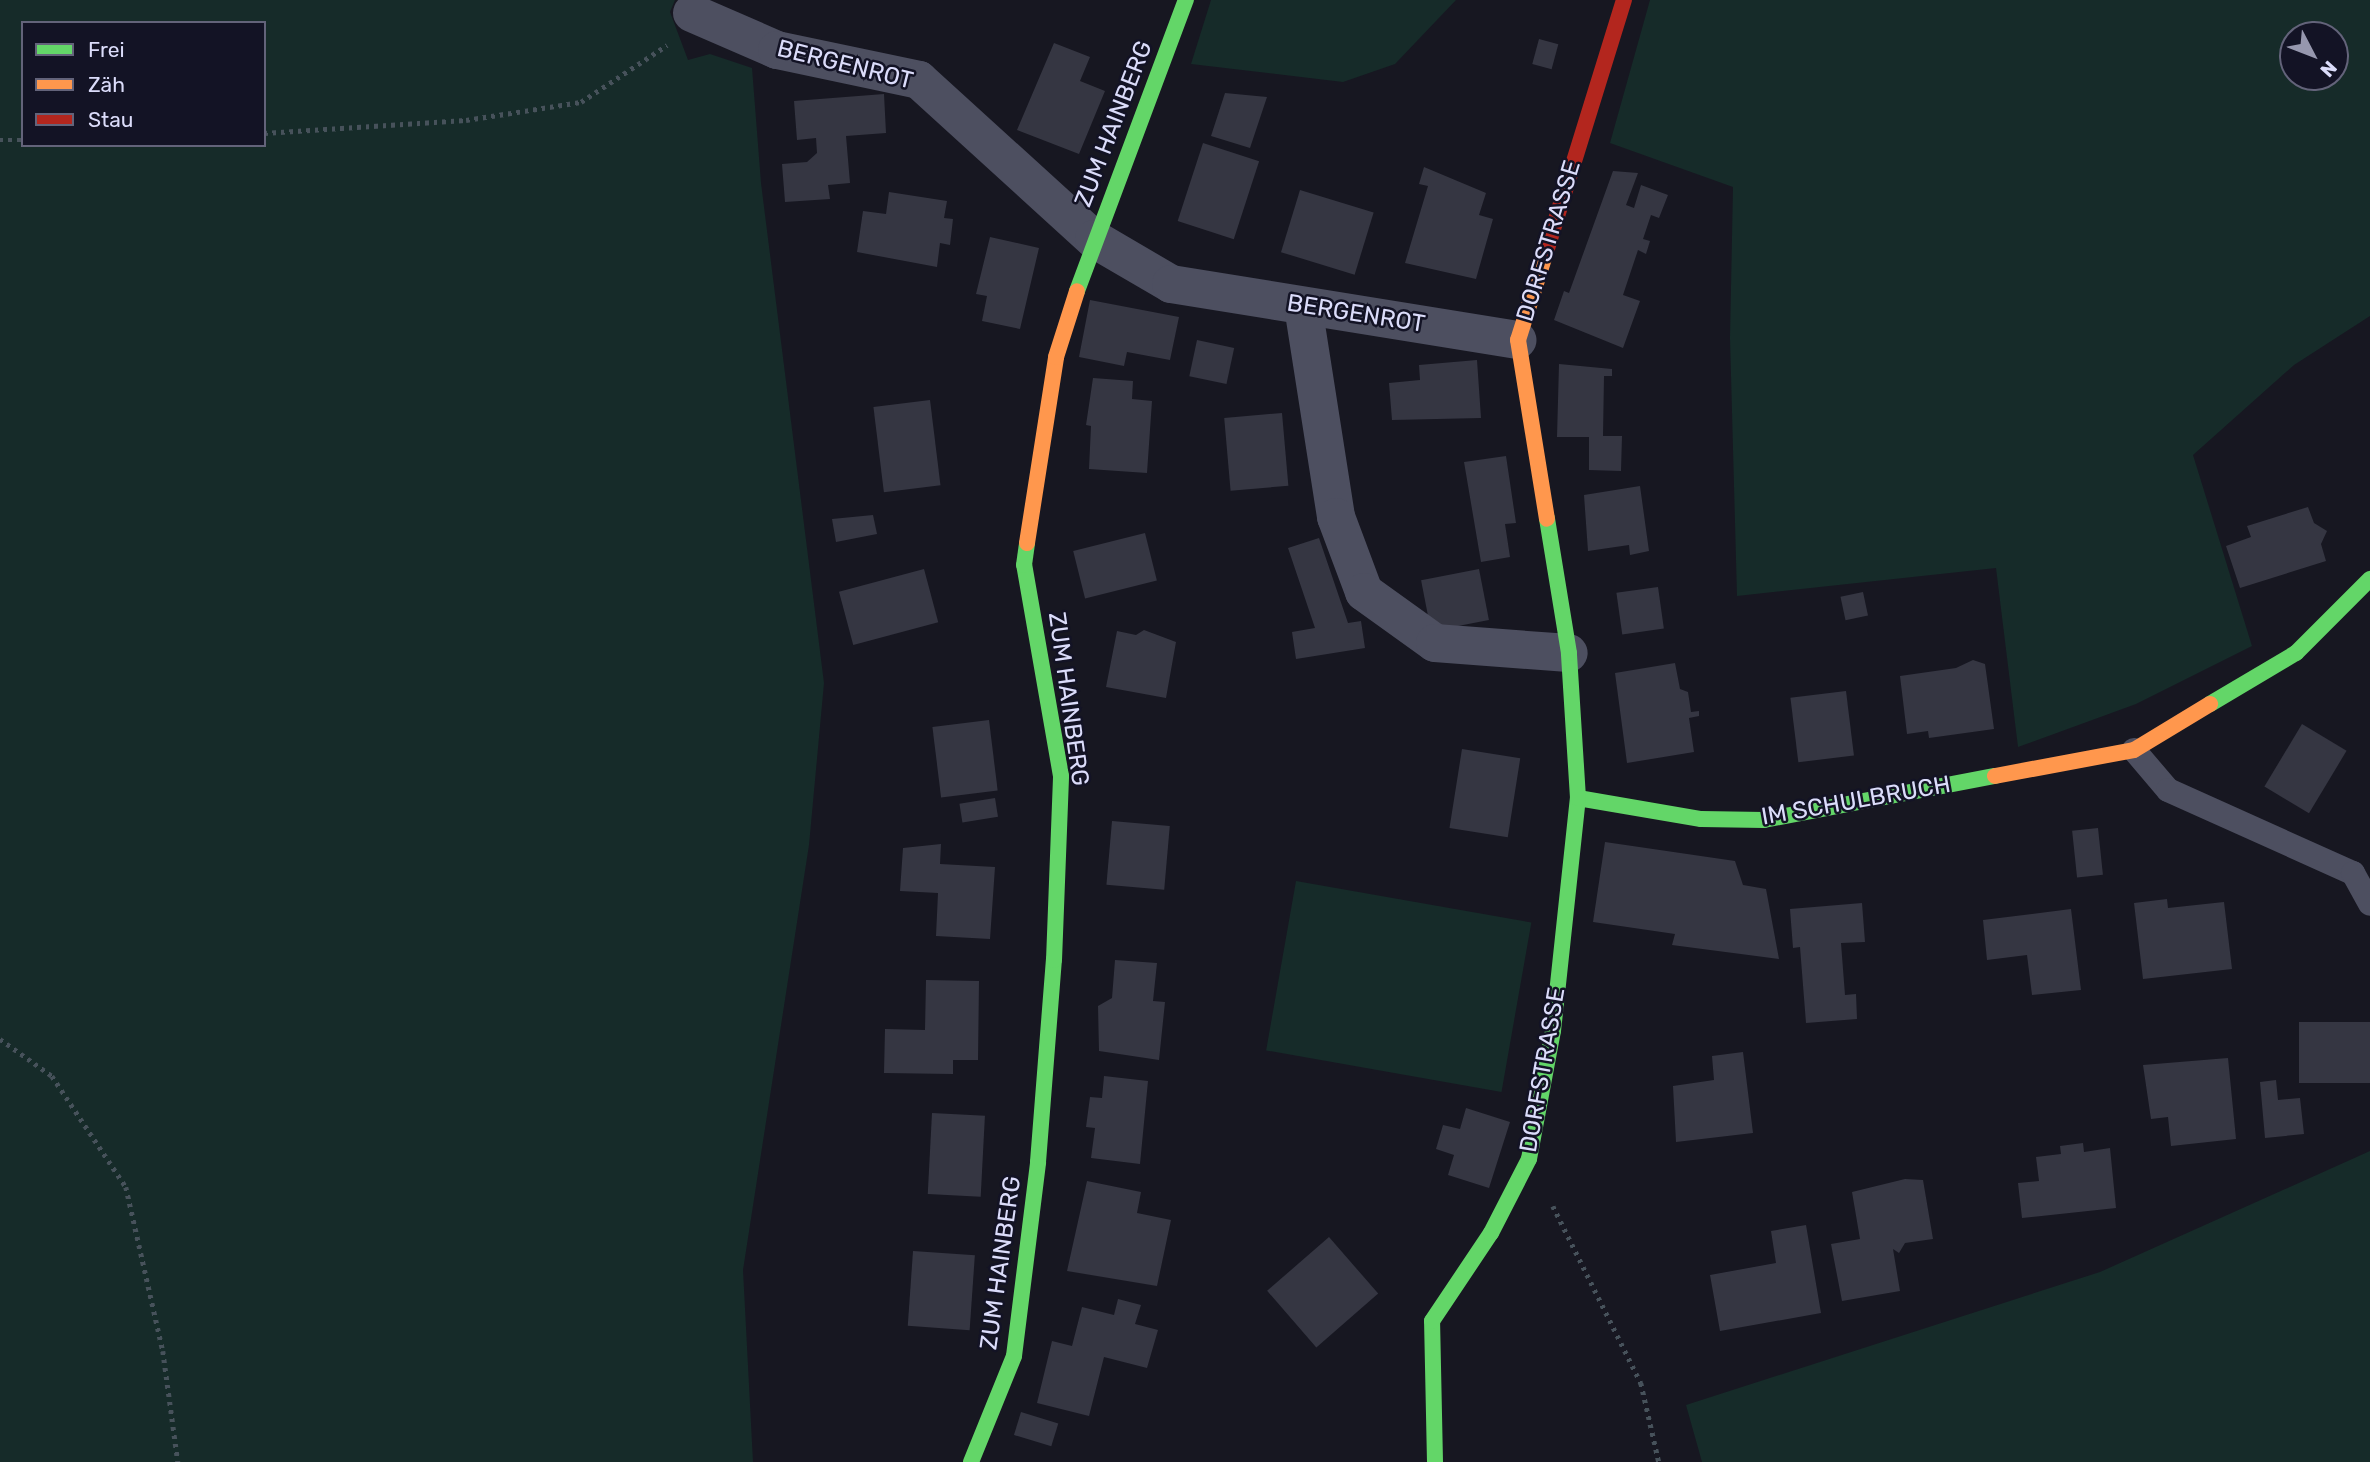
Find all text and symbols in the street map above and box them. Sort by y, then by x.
legend [21,21,266,147]
north arrow [2279,21,2349,91]
street label: BERGENROT [774,34,916,96]
text: Frei [88,37,125,62]
street label: ZUM HAINBERG [1069,37,1159,211]
text: N [2315,56,2342,82]
text: Zäh [88,72,125,97]
text: Stau [88,107,134,132]
street label: DORFSTRASSE [1511,157,1587,325]
street label: BERGENROT [1285,289,1427,339]
street label: ZUM HAINBERG [1042,610,1094,788]
street label: IM SCHULBRUCH [1759,770,1953,832]
street label: DORFSTRASSE [1514,985,1572,1155]
street label: ZUM HAINBERG [975,1174,1027,1352]

